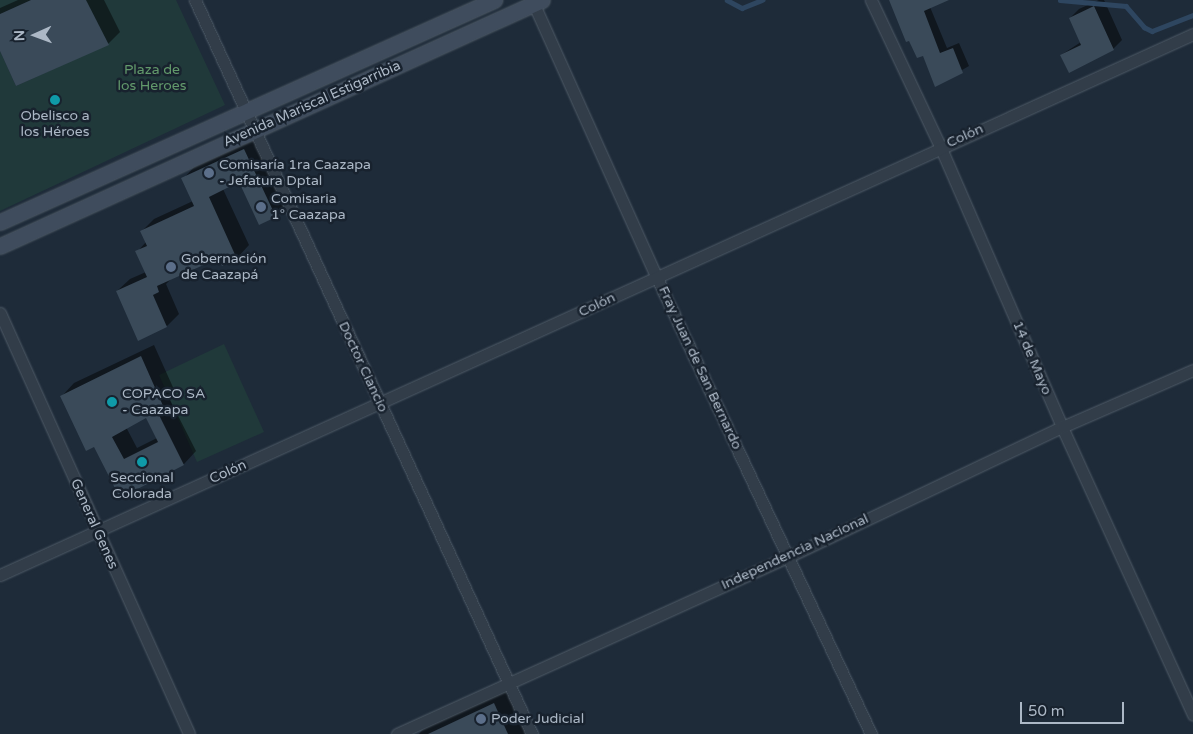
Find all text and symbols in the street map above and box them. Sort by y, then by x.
north arrow [10,10,60,60]
text: N [11,30,28,41]
street label: Avenida Mariscal Estigarribia [221,57,403,151]
park label: Plaza de los Heroes [118,62,186,94]
marker: Obelisco a los Héroes [49,94,61,106]
place label: Obelisco a los Héroes [20,108,90,140]
street label: Colón [944,120,986,152]
place label: Comisaría 1ra Caazapa - Jefatura Dptal [219,157,371,190]
marker: Comisaría 1ra Caazapa - Jefatura Dptal [203,167,215,179]
place label: Comisaria 1° Caazapa [271,191,346,223]
marker: Comisaria 1° Caazapa [255,201,267,213]
place label: Gobernación de Caazapá [181,251,267,284]
marker: Gobernación de Caazapá [165,261,177,273]
street label: Fray Juan de San Bernardo [655,284,745,452]
street label: Colón [576,289,618,321]
street label: 14 de Mayo [1009,318,1055,398]
street label: Doctor Ciancio [335,319,391,415]
place label: COPACO SA - Caazapa [122,386,205,418]
marker: COPACO SA - Caazapa [106,396,118,408]
marker: Seccional Colorada [136,456,148,468]
street label: Colón [207,456,249,488]
place label: Seccional Colorada [110,470,174,502]
street label: General Genes [67,476,121,572]
street label: Independencia Nacional [719,510,871,594]
scale bar [1023,692,1127,724]
text: 50 m [1028,702,1065,720]
place label: Poder Judicial [491,711,584,727]
marker: Poder Judicial [475,713,487,725]

